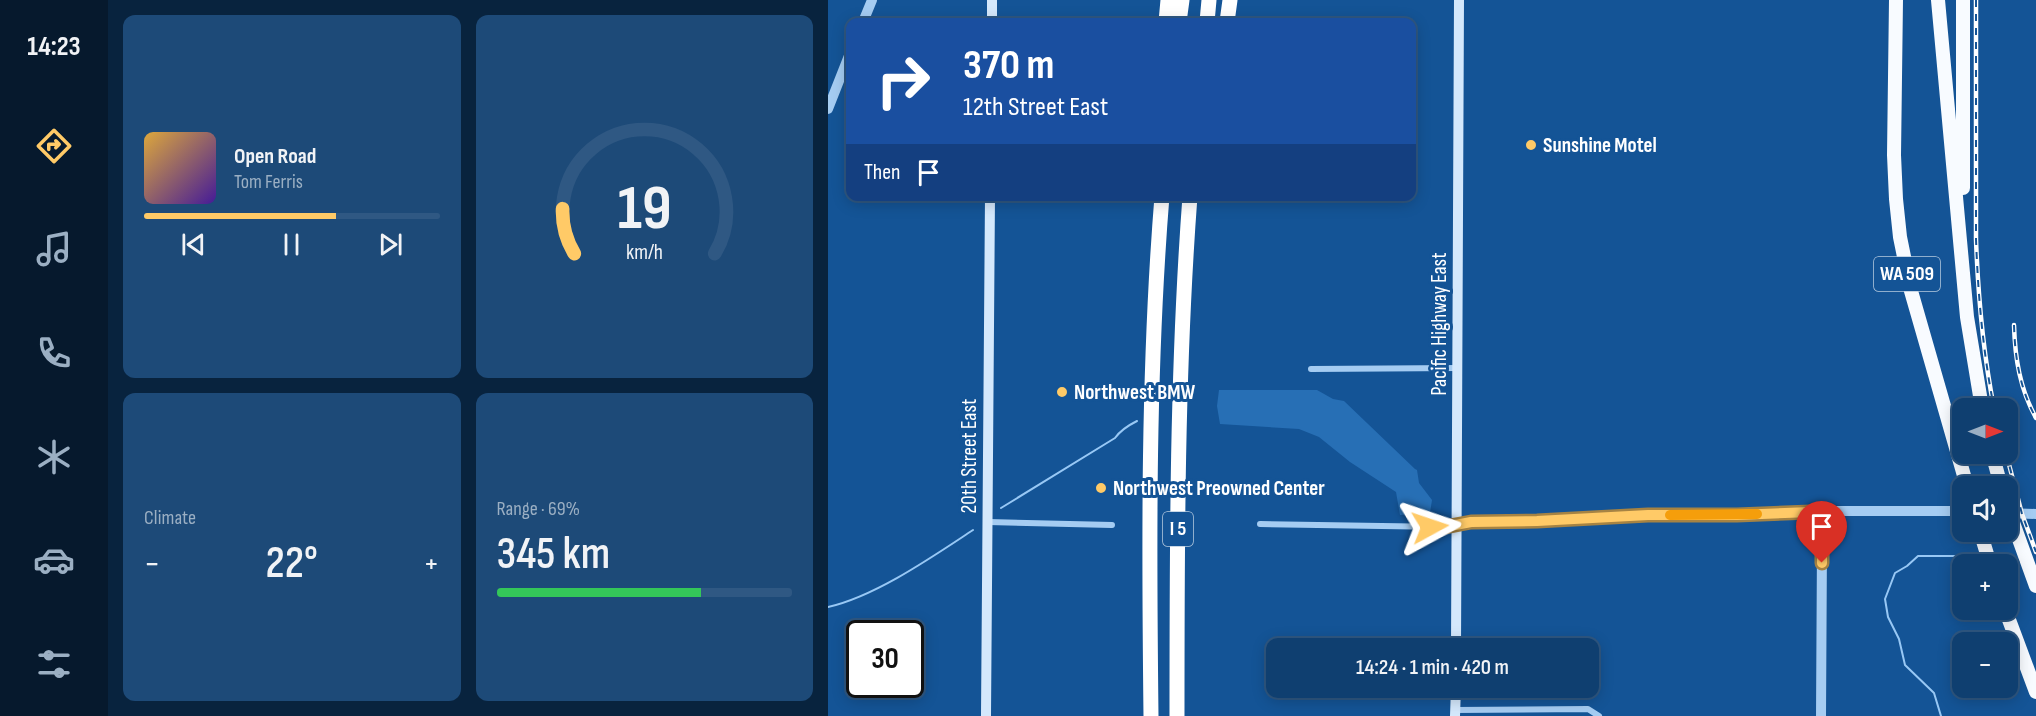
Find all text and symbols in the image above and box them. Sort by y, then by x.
text: 14:23 [27,31,81,63]
text: 370 m [963,40,1054,91]
icon: right [864,42,942,120]
text: 12th Street East [963,91,1108,123]
icon: directions [33,125,75,167]
place label: Sunshine Motel [1543,133,1657,158]
marker: Sunshine Motel [1524,138,1538,152]
text: Open Road [234,143,316,170]
icon: arrive [912,156,945,189]
text: Then [864,159,900,186]
text: Tom Ferris [234,170,303,194]
text: 19 [617,172,671,247]
icon: music [33,228,75,270]
icon: previous [177,228,210,261]
icon: pause [275,228,308,261]
icon: next [374,228,407,261]
text: km/h [626,240,663,265]
street label: Pacific Highway East [1427,252,1452,396]
road number: WA 509 [1874,257,1940,291]
icon: phone [33,332,75,374]
place label: Northwest BMW [1074,380,1195,405]
marker: Northwest BMW [1055,385,1069,399]
north arrow [1952,398,2018,464]
map controls [1952,398,2018,698]
street label: 20th Street East [957,399,982,513]
icon: climate [33,436,75,478]
place label: Northwest Preowned Center [1113,476,1325,501]
button: sound [1952,476,2018,542]
marker: Northwest Preowned Center [1094,481,1108,495]
position arrow [1398,495,1462,559]
text: Range · 69% [497,497,580,521]
pin [1796,501,1847,563]
text: Climate [144,506,196,530]
icon: arrive [1805,510,1838,543]
road number: I 5 [1163,512,1193,546]
text: 345 km [497,527,610,582]
text: 22° [266,536,318,591]
icon: car [33,539,75,581]
text: − [144,544,160,584]
text: + [423,544,439,584]
button: + [1952,554,2018,620]
speed limit sign: 30 [846,620,924,698]
button: − [1952,632,2018,698]
icon: filters [33,643,75,685]
text: 14:24 · 1 min · 420 m [1356,654,1509,681]

